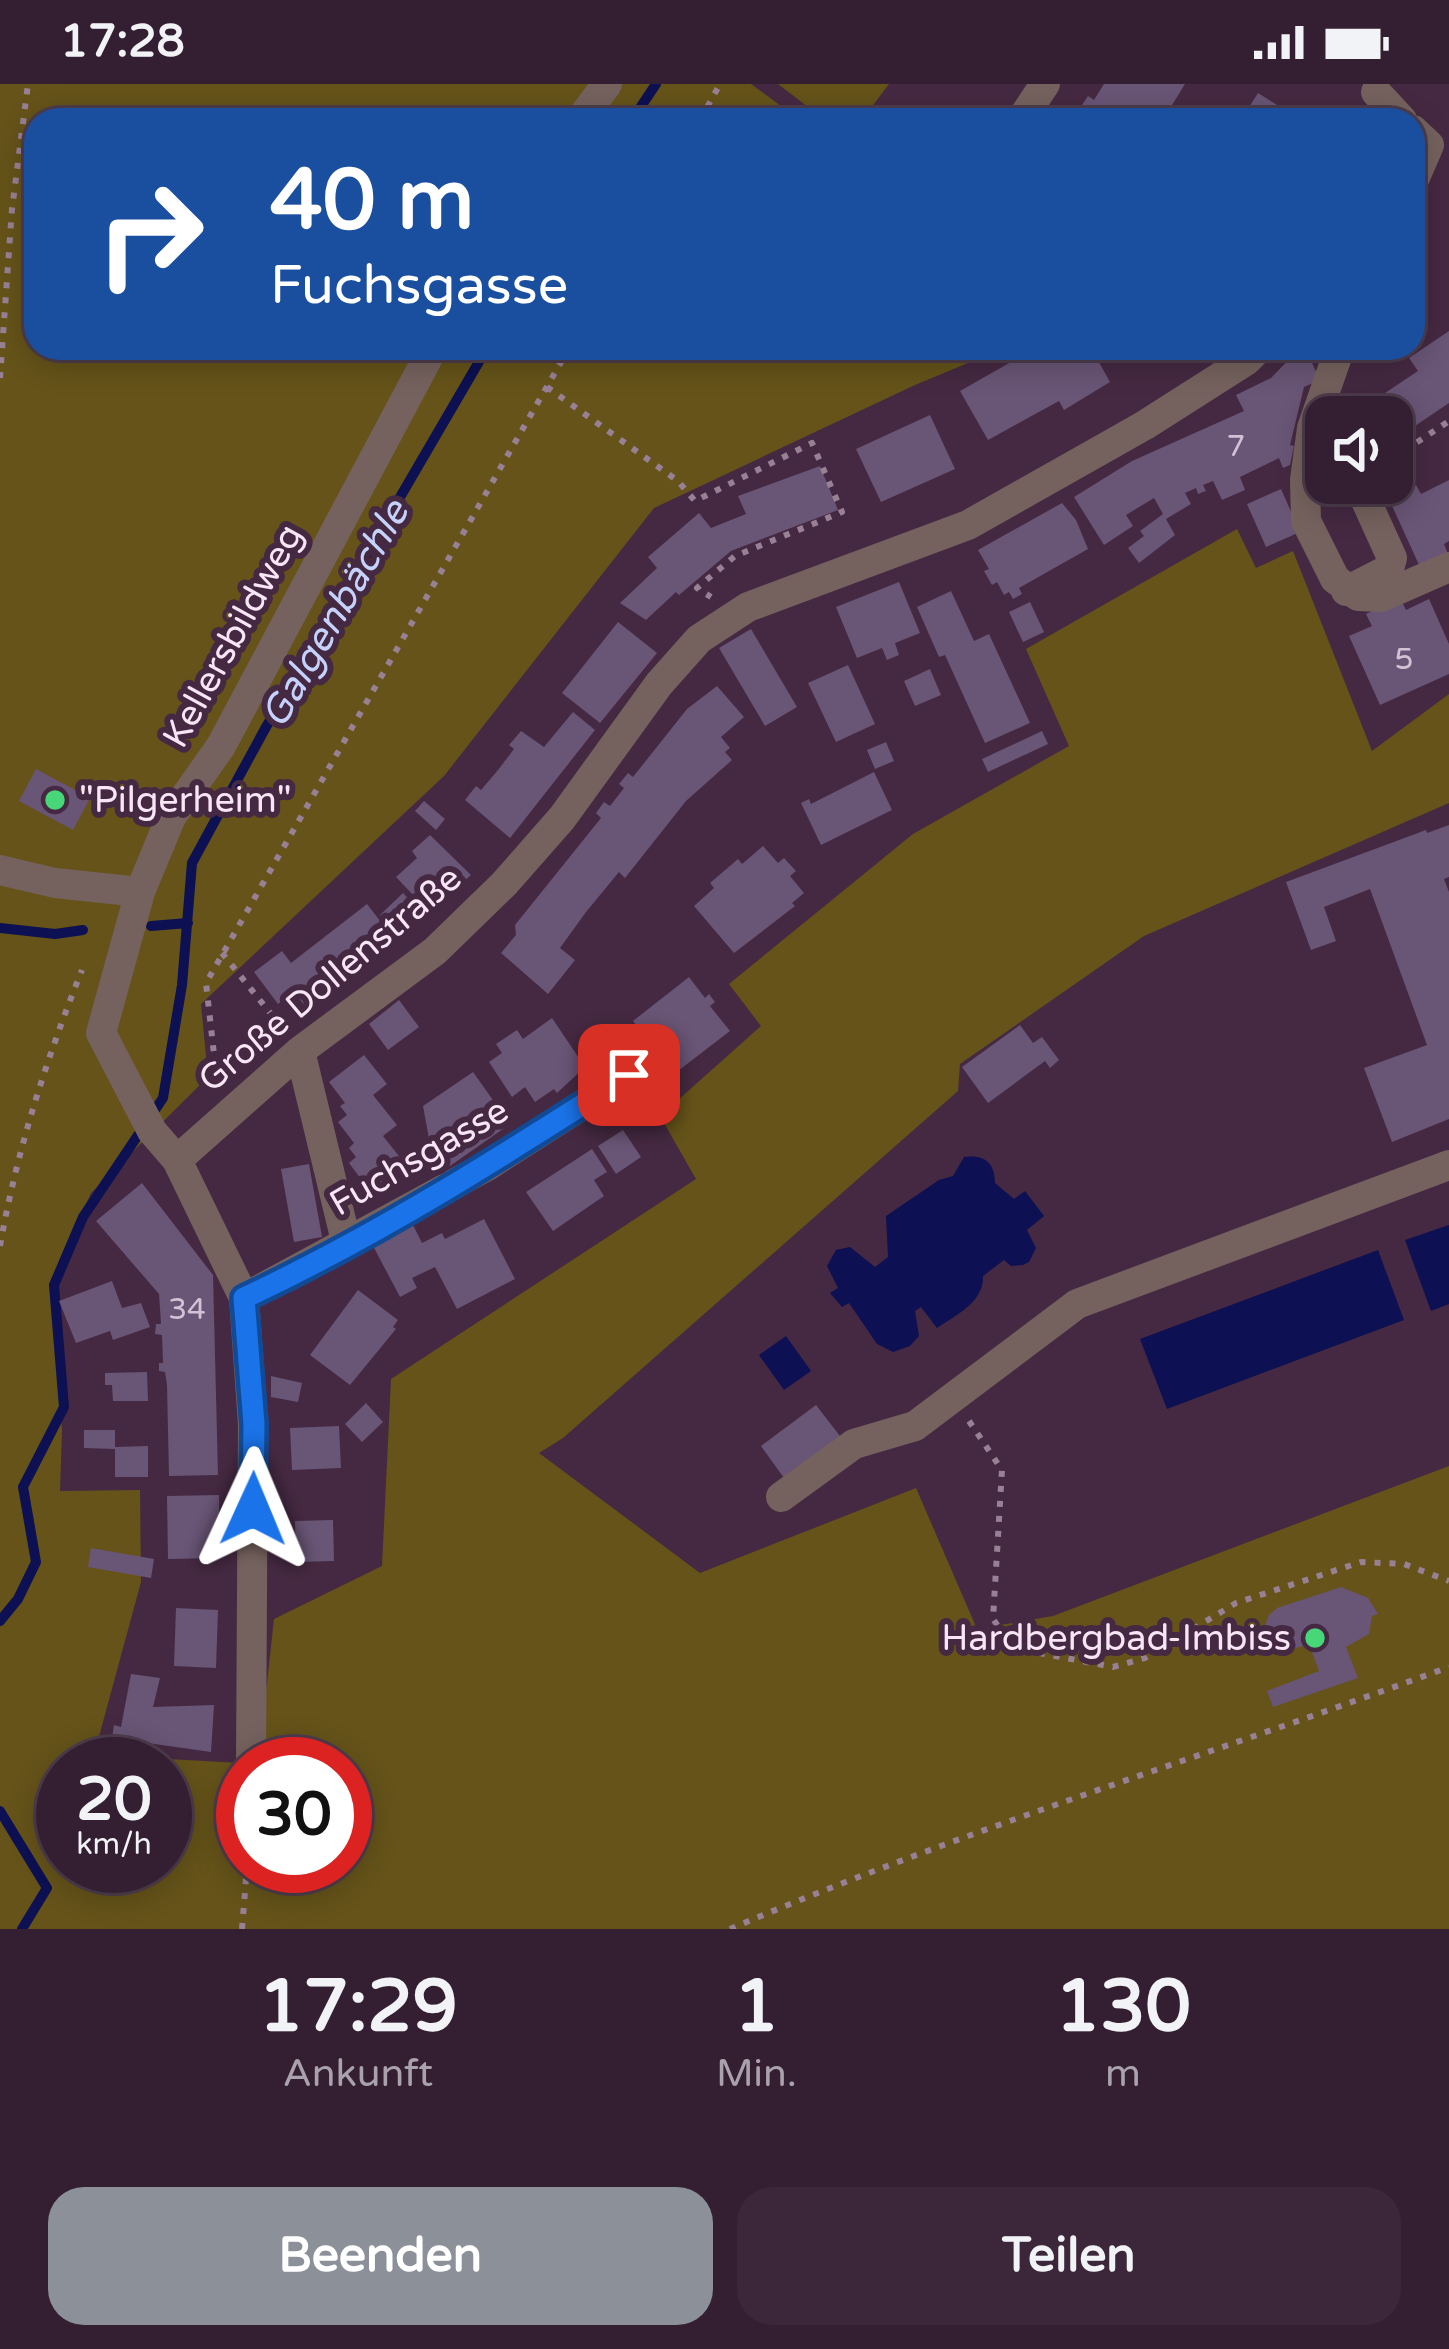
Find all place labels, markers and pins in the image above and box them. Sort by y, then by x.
place label: "Pilgerheim" [79,779,292,822]
marker: "Pilgerheim" [42,787,68,813]
pin [578,1024,680,1126]
place label: Hardbergbad-Imbiss [941,1617,1291,1660]
marker: Hardbergbad-Imbiss [1302,1625,1328,1651]

